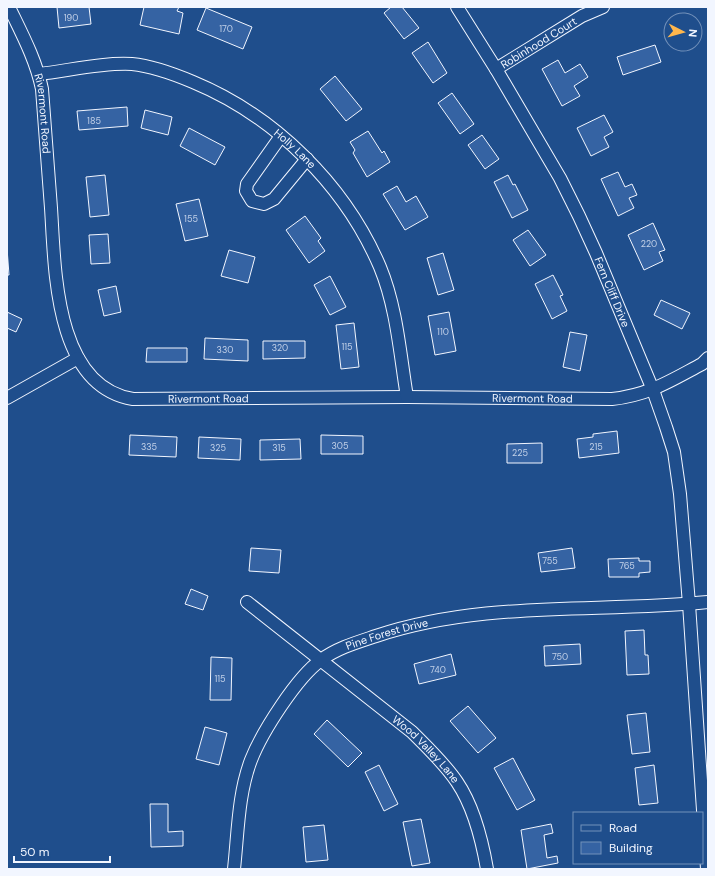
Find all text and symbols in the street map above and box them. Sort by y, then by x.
house number: 190 [64,12,78,24]
north arrow [663,12,703,52]
street label: Robinhood Court [498,14,579,72]
house number: 170 [219,23,233,35]
text: N [686,28,700,38]
street label: Rivermont Road [31,72,54,154]
house number: 185 [87,115,101,127]
street label: Holly Lane [271,126,319,171]
house number: 155 [184,213,198,225]
house number: 220 [641,238,657,250]
street label: Fern Cliff Drive [591,255,633,329]
house number: 110 [437,326,449,338]
house number: 115 [341,341,353,353]
house number: 320 [272,342,288,354]
house number: 330 [217,344,233,356]
street label: Rivermont Road [168,391,249,406]
street label: Rivermont Road [492,391,573,406]
house number: 305 [332,440,348,452]
house number: 335 [141,441,157,453]
house number: 215 [589,441,603,453]
house number: 325 [210,442,226,454]
house number: 315 [272,442,286,454]
house number: 225 [512,447,528,459]
house number: 755 [542,555,558,567]
house number: 765 [619,560,635,572]
street label: Pine Forest Drive [344,615,429,653]
house number: 750 [552,651,568,663]
house number: 740 [430,664,446,676]
house number: 115 [214,673,226,685]
street label: Wood Valley Lane [390,712,463,786]
legend [573,812,703,864]
text: Road [609,820,637,836]
scale bar [14,838,110,864]
text: Building [609,840,653,856]
text: 50 m [20,844,49,860]

